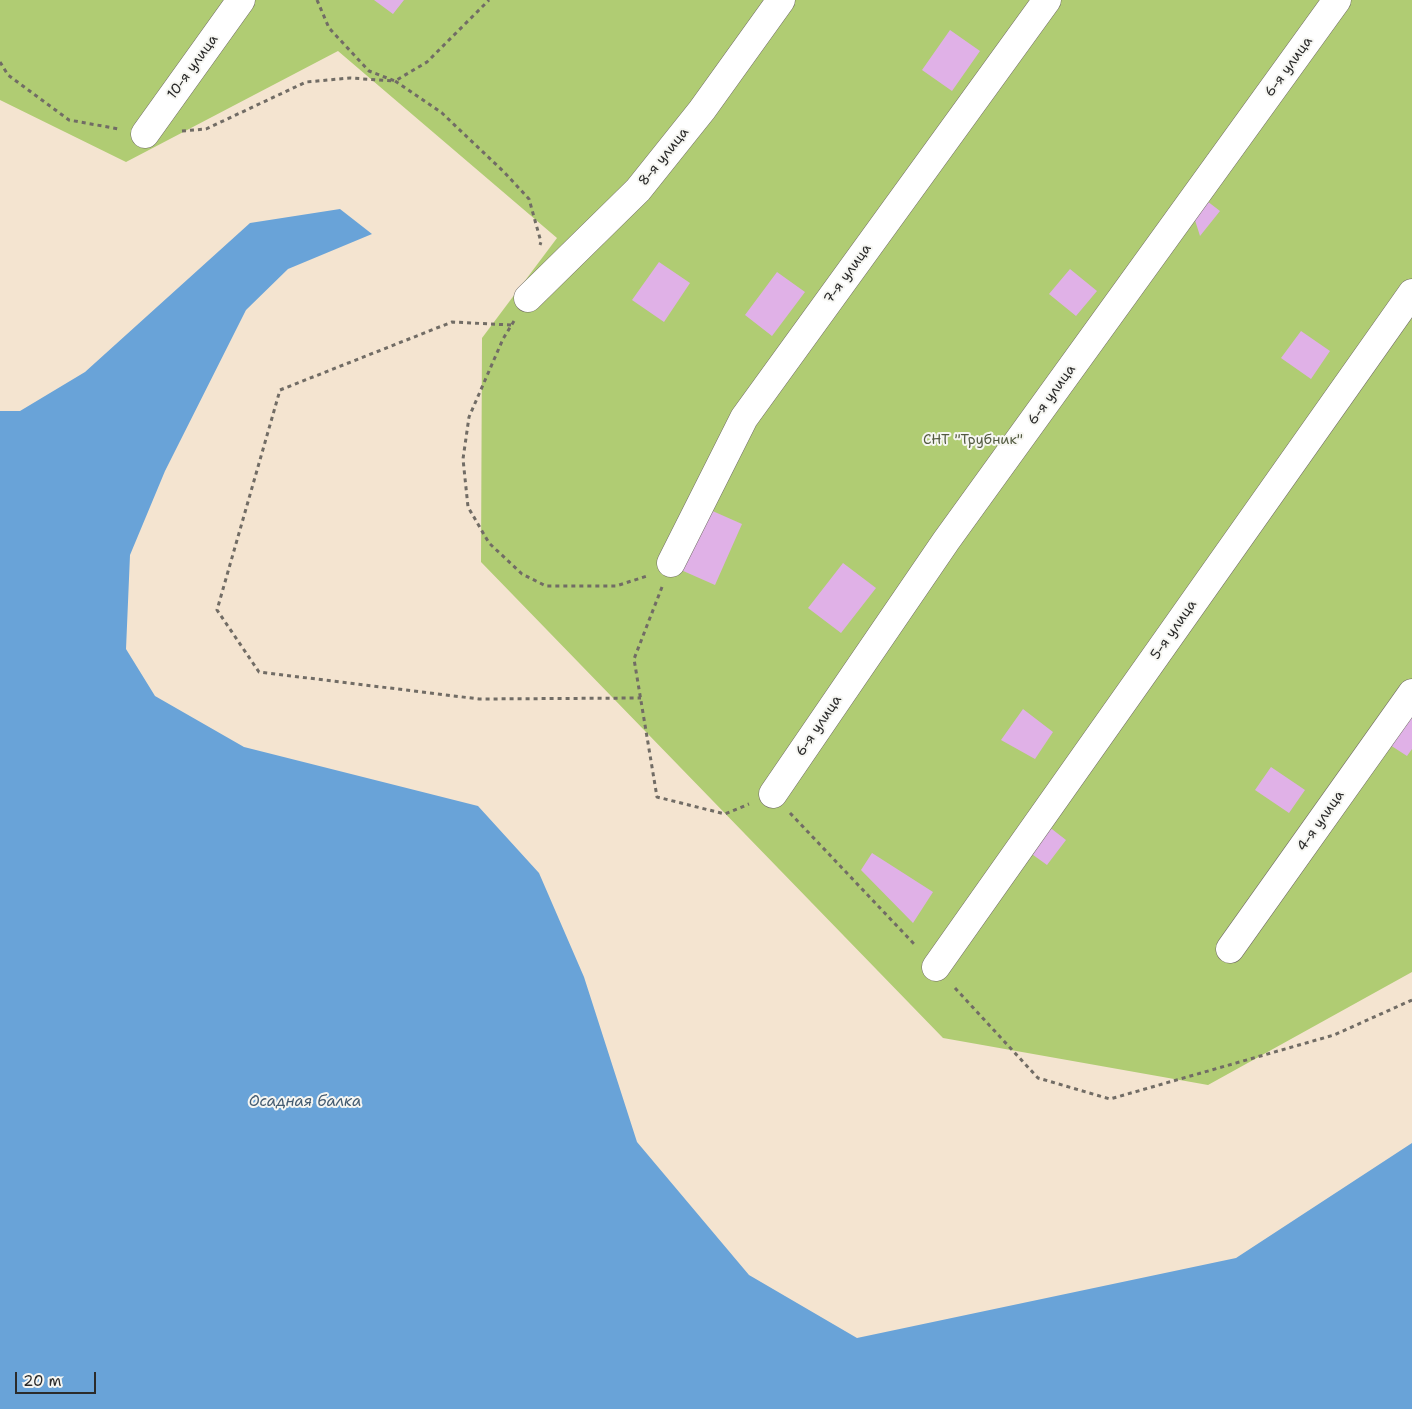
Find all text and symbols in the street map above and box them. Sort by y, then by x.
street label: 10-я улица [164,32,222,102]
street label: 6-я улица [1262,34,1316,100]
street label: 8-я улица [635,125,693,189]
street label: 7-я улица [821,241,875,307]
street label: 6-я улица [1025,362,1079,428]
park label: СНТ "Трубник" [923,432,1023,448]
street label: 5-я улица [1147,597,1201,663]
street label: 6-я улица [792,692,846,760]
street label: 4-я улица [1294,787,1348,855]
water label: Осадная балка [249,1093,361,1111]
scale bar [18,1362,99,1394]
text: 20 m [23,1371,62,1391]

